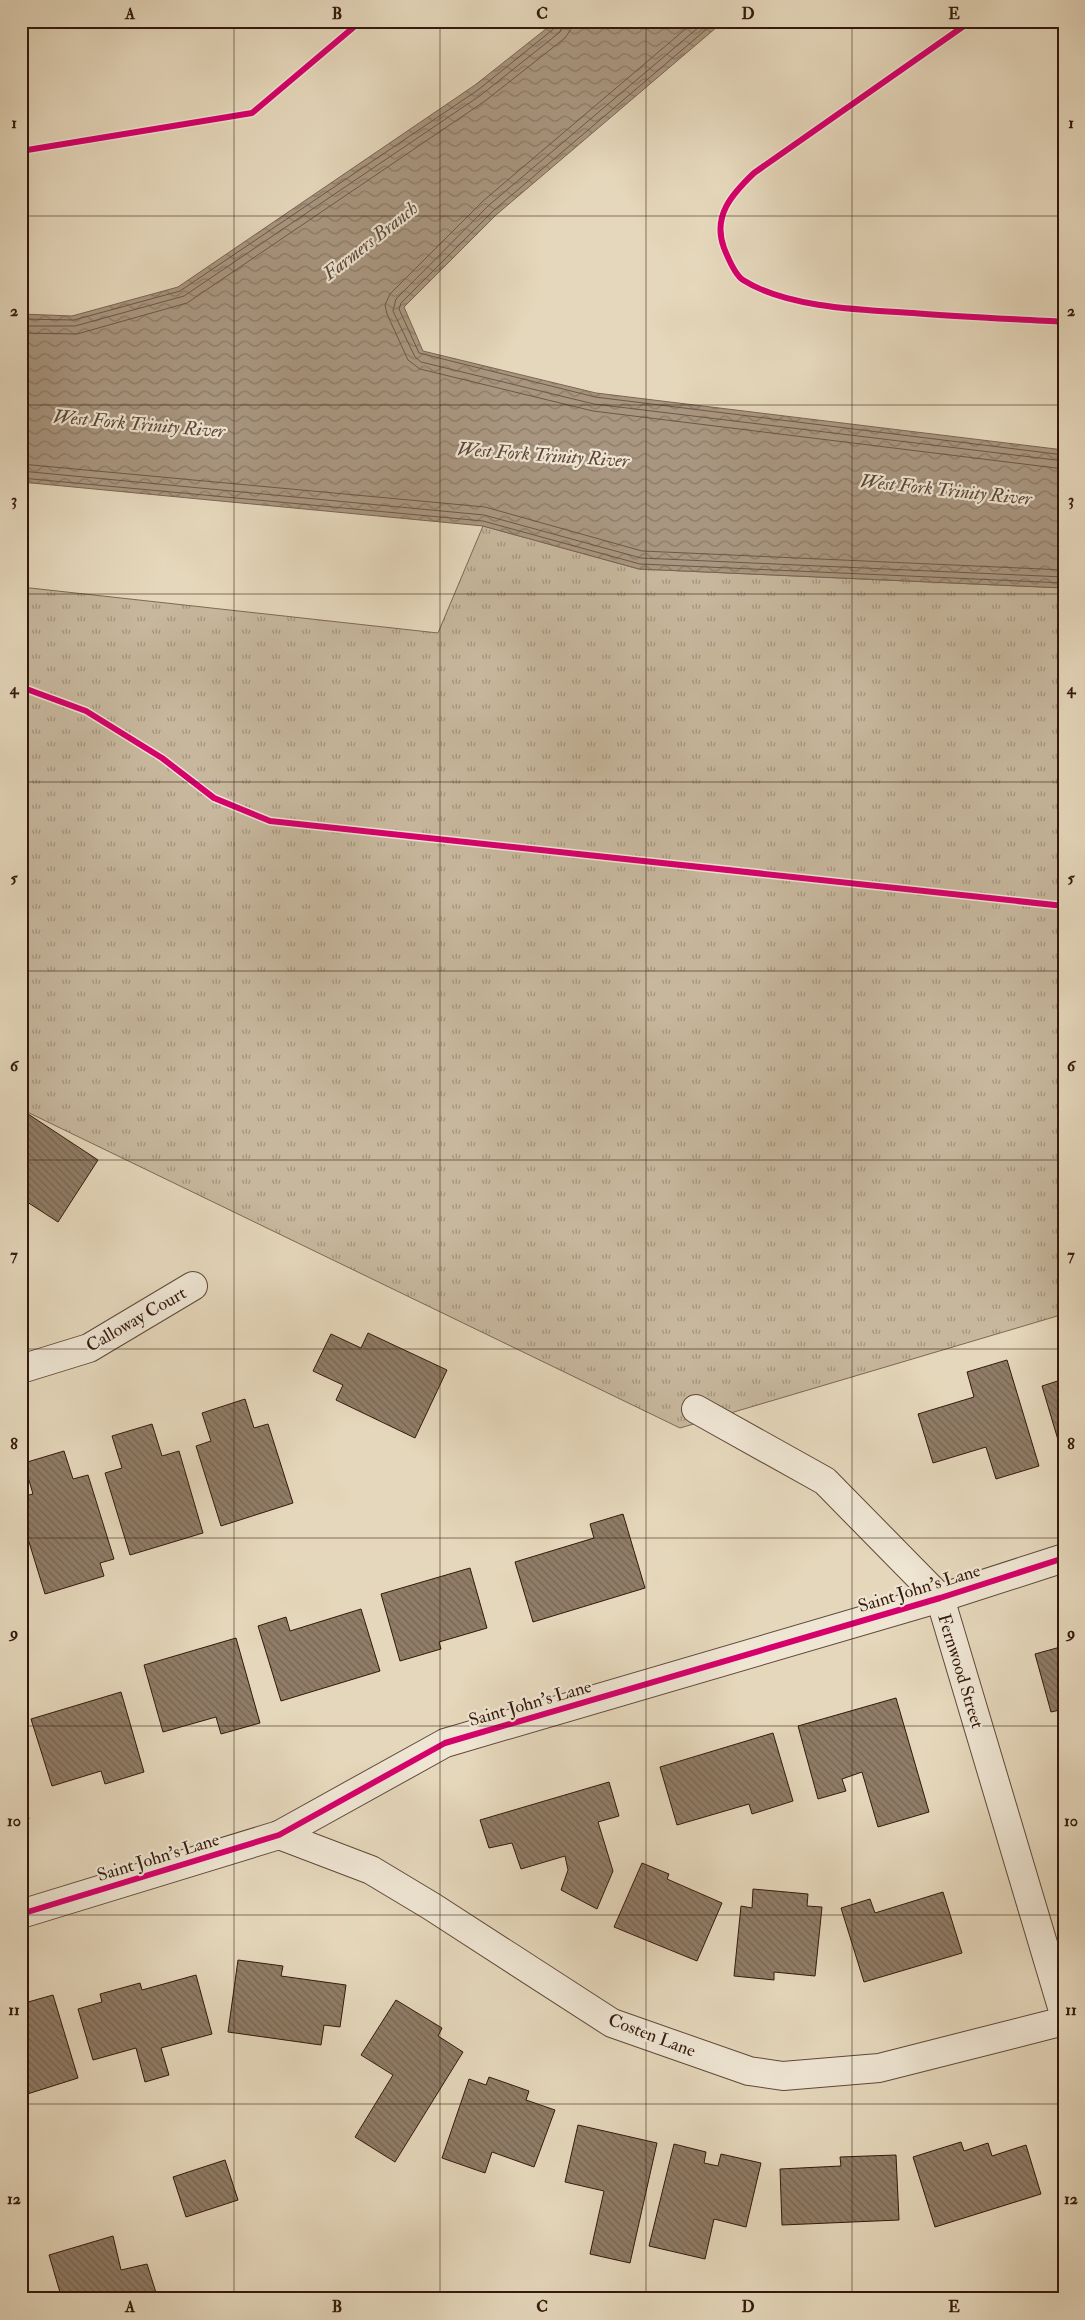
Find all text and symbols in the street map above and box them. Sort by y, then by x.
text: A [124,4,136,24]
text: B [332,4,342,24]
text: C [536,4,548,24]
text: D [741,4,755,24]
text: E [948,4,960,24]
text: 1 [11,113,17,133]
text: 1 [1068,113,1074,133]
water label: Farmers Branch [317,196,423,286]
text: 2 [10,301,18,321]
text: 2 [1067,301,1075,321]
water label: West Fork Trinity River [52,405,227,444]
water label: West Fork Trinity River [456,437,631,473]
water label: West Fork Trinity River [859,469,1034,511]
text: 3 [11,490,17,510]
text: 3 [1068,490,1074,510]
text: 4 [9,679,20,699]
text: 4 [1066,679,1077,699]
text: 5 [10,868,18,888]
text: 5 [1067,868,1075,888]
text: 6 [10,1056,20,1076]
text: 6 [1067,1056,1077,1076]
text: 7 [10,1245,18,1265]
text: 7 [1067,1245,1075,1265]
street label: Calloway Court [82,1281,191,1357]
text: 8 [10,1434,18,1454]
text: 8 [1067,1434,1075,1454]
street label: Saint John's Lane [855,1559,984,1618]
street label: Fernwood Street [932,1611,989,1731]
text: 9 [8,1623,18,1643]
text: 9 [1065,1623,1075,1643]
street label: Saint John's Lane [466,1675,595,1732]
text: 10 [7,1811,21,1831]
text: 10 [1064,1811,1078,1831]
street label: Saint John's Lane [94,1828,223,1887]
text: 11 [8,2000,20,2020]
text: 11 [1065,2000,1077,2020]
street label: Costen Lane [605,2008,699,2063]
text: 12 [7,2189,21,2209]
text: 12 [1064,2189,1078,2209]
text: A [124,2297,136,2317]
text: B [332,2297,342,2317]
text: C [536,2297,548,2317]
text: D [741,2297,755,2317]
text: E [948,2297,960,2317]

